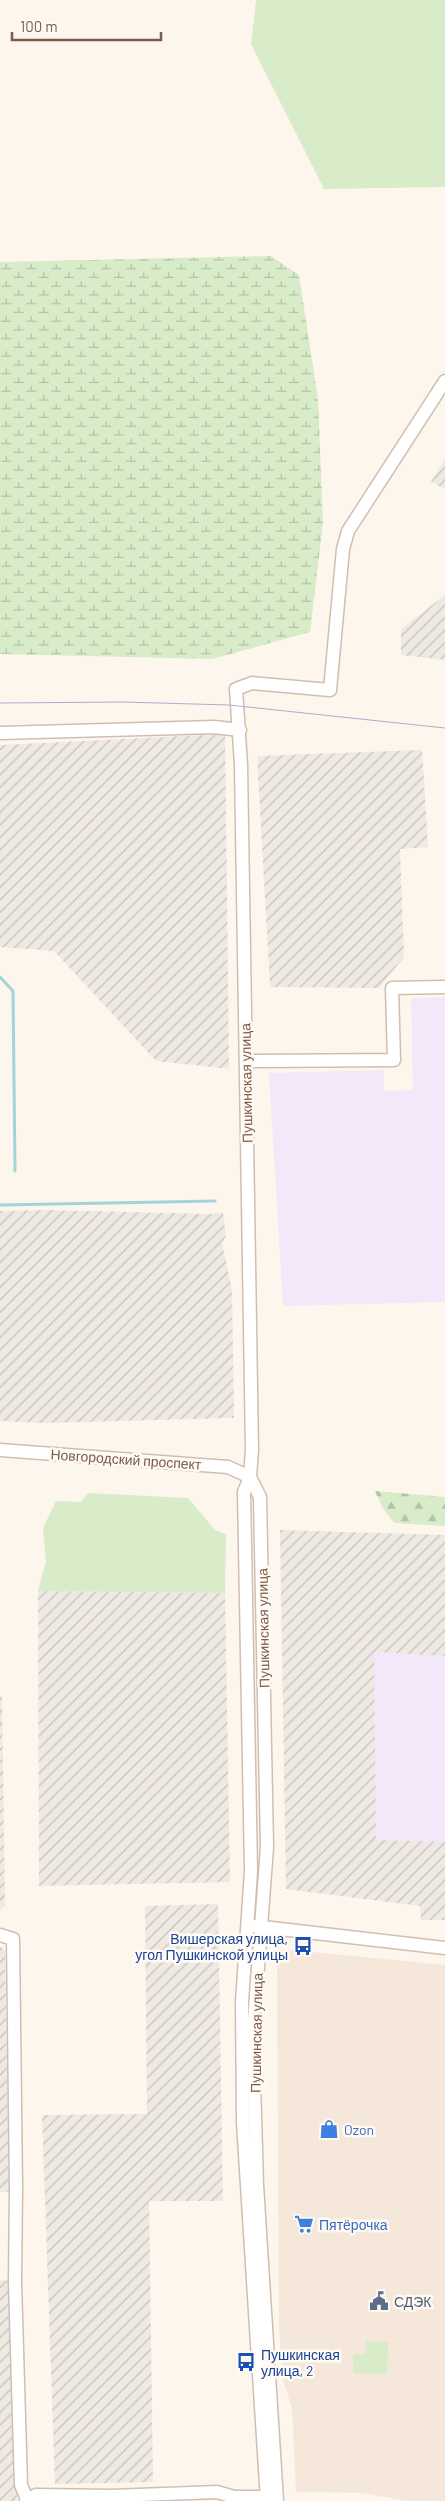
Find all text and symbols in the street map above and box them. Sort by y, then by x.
scale bar [12,10,161,42]
text: 100 m [20,17,58,35]
street label: Пушкинская улица [236,1023,256,1143]
street label: Новгородский проспект [50,1445,203,1473]
street label: Пушкинская улица [253,1568,273,1688]
place label: Вишерская улица, угол Пушкинской улицы [135,1930,288,1963]
bus stop icon: Вишерская улица, угол Пушкинской улицы [292,1935,314,1957]
street label: Пушкинская улица [246,1973,266,2093]
shop icon: Ozon [318,2118,340,2140]
place label: Ozon [344,2121,374,2138]
supermarket icon: Пятёрочка [293,2213,315,2235]
place label: Пятёрочка [319,2216,388,2233]
public building icon: СДЭК [368,2290,390,2312]
place label: СДЭК [394,2293,432,2310]
place label: Пушкинская улица, 2 [261,2346,340,2379]
bus stop icon: Пушкинская улица, 2 [235,2351,257,2373]

